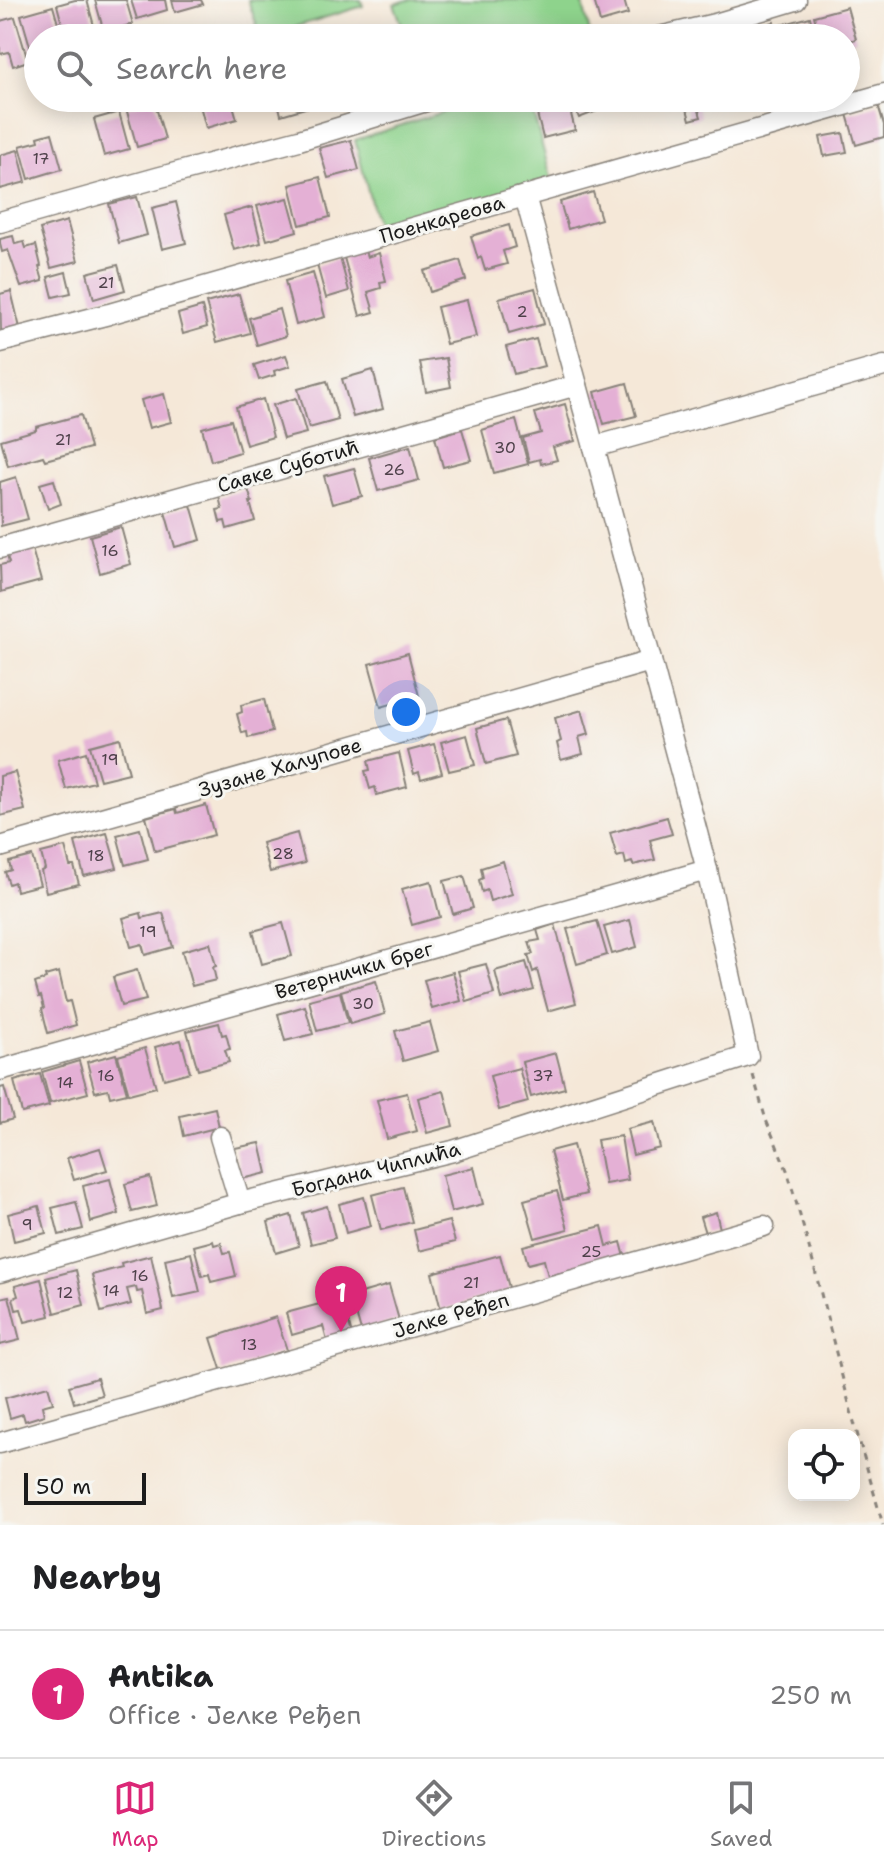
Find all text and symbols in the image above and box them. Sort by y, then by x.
search box [24,24,860,112]
icon: search [52,46,96,90]
text: Search here [116,48,287,89]
house number: 17 [32,148,50,169]
street label: Поенкареова [377,189,508,249]
house number: 21 [97,272,115,293]
house number: 2 [516,301,528,322]
house number: 21 [54,429,72,450]
street label: Савке Суботић [214,433,362,499]
house number: 30 [494,437,516,458]
house number: 26 [383,459,405,480]
house number: 16 [101,540,119,561]
your location [386,692,426,732]
street label: Зузане Халупове [195,731,365,803]
house number: 19 [101,749,119,770]
house number: 28 [272,843,294,864]
house number: 18 [87,845,105,866]
house number: 19 [139,921,157,942]
street label: Ветернички брег [272,935,436,1005]
house number: 30 [352,993,374,1014]
house number: 16 [97,1065,115,1086]
house number: 37 [532,1065,554,1086]
house number: 14 [56,1072,74,1093]
street label: Богдана Чиплића [289,1135,464,1203]
house number: 9 [21,1214,33,1235]
house number: 25 [581,1241,601,1262]
house number: 16 [131,1265,149,1286]
pin: 1 [315,1266,367,1332]
house number: 21 [462,1272,480,1293]
house number: 14 [102,1280,120,1301]
house number: 12 [56,1282,74,1303]
street label: Јелке Ређеп [390,1286,512,1344]
house number: 13 [240,1334,258,1355]
map controls [788,1429,860,1501]
button: locate [788,1429,860,1501]
scale bar [24,1469,146,1505]
text: 50 m [36,1472,91,1501]
text: Nearby [32,1554,162,1600]
text: Antika [108,1656,213,1697]
text: 1 [52,1677,64,1712]
text: 250 m [769,1677,852,1712]
text: Office · Јелке Ређеп [108,1697,361,1732]
tab: Map [112,1776,159,1853]
tab: Directions [382,1776,487,1853]
tab: Saved [710,1776,772,1853]

